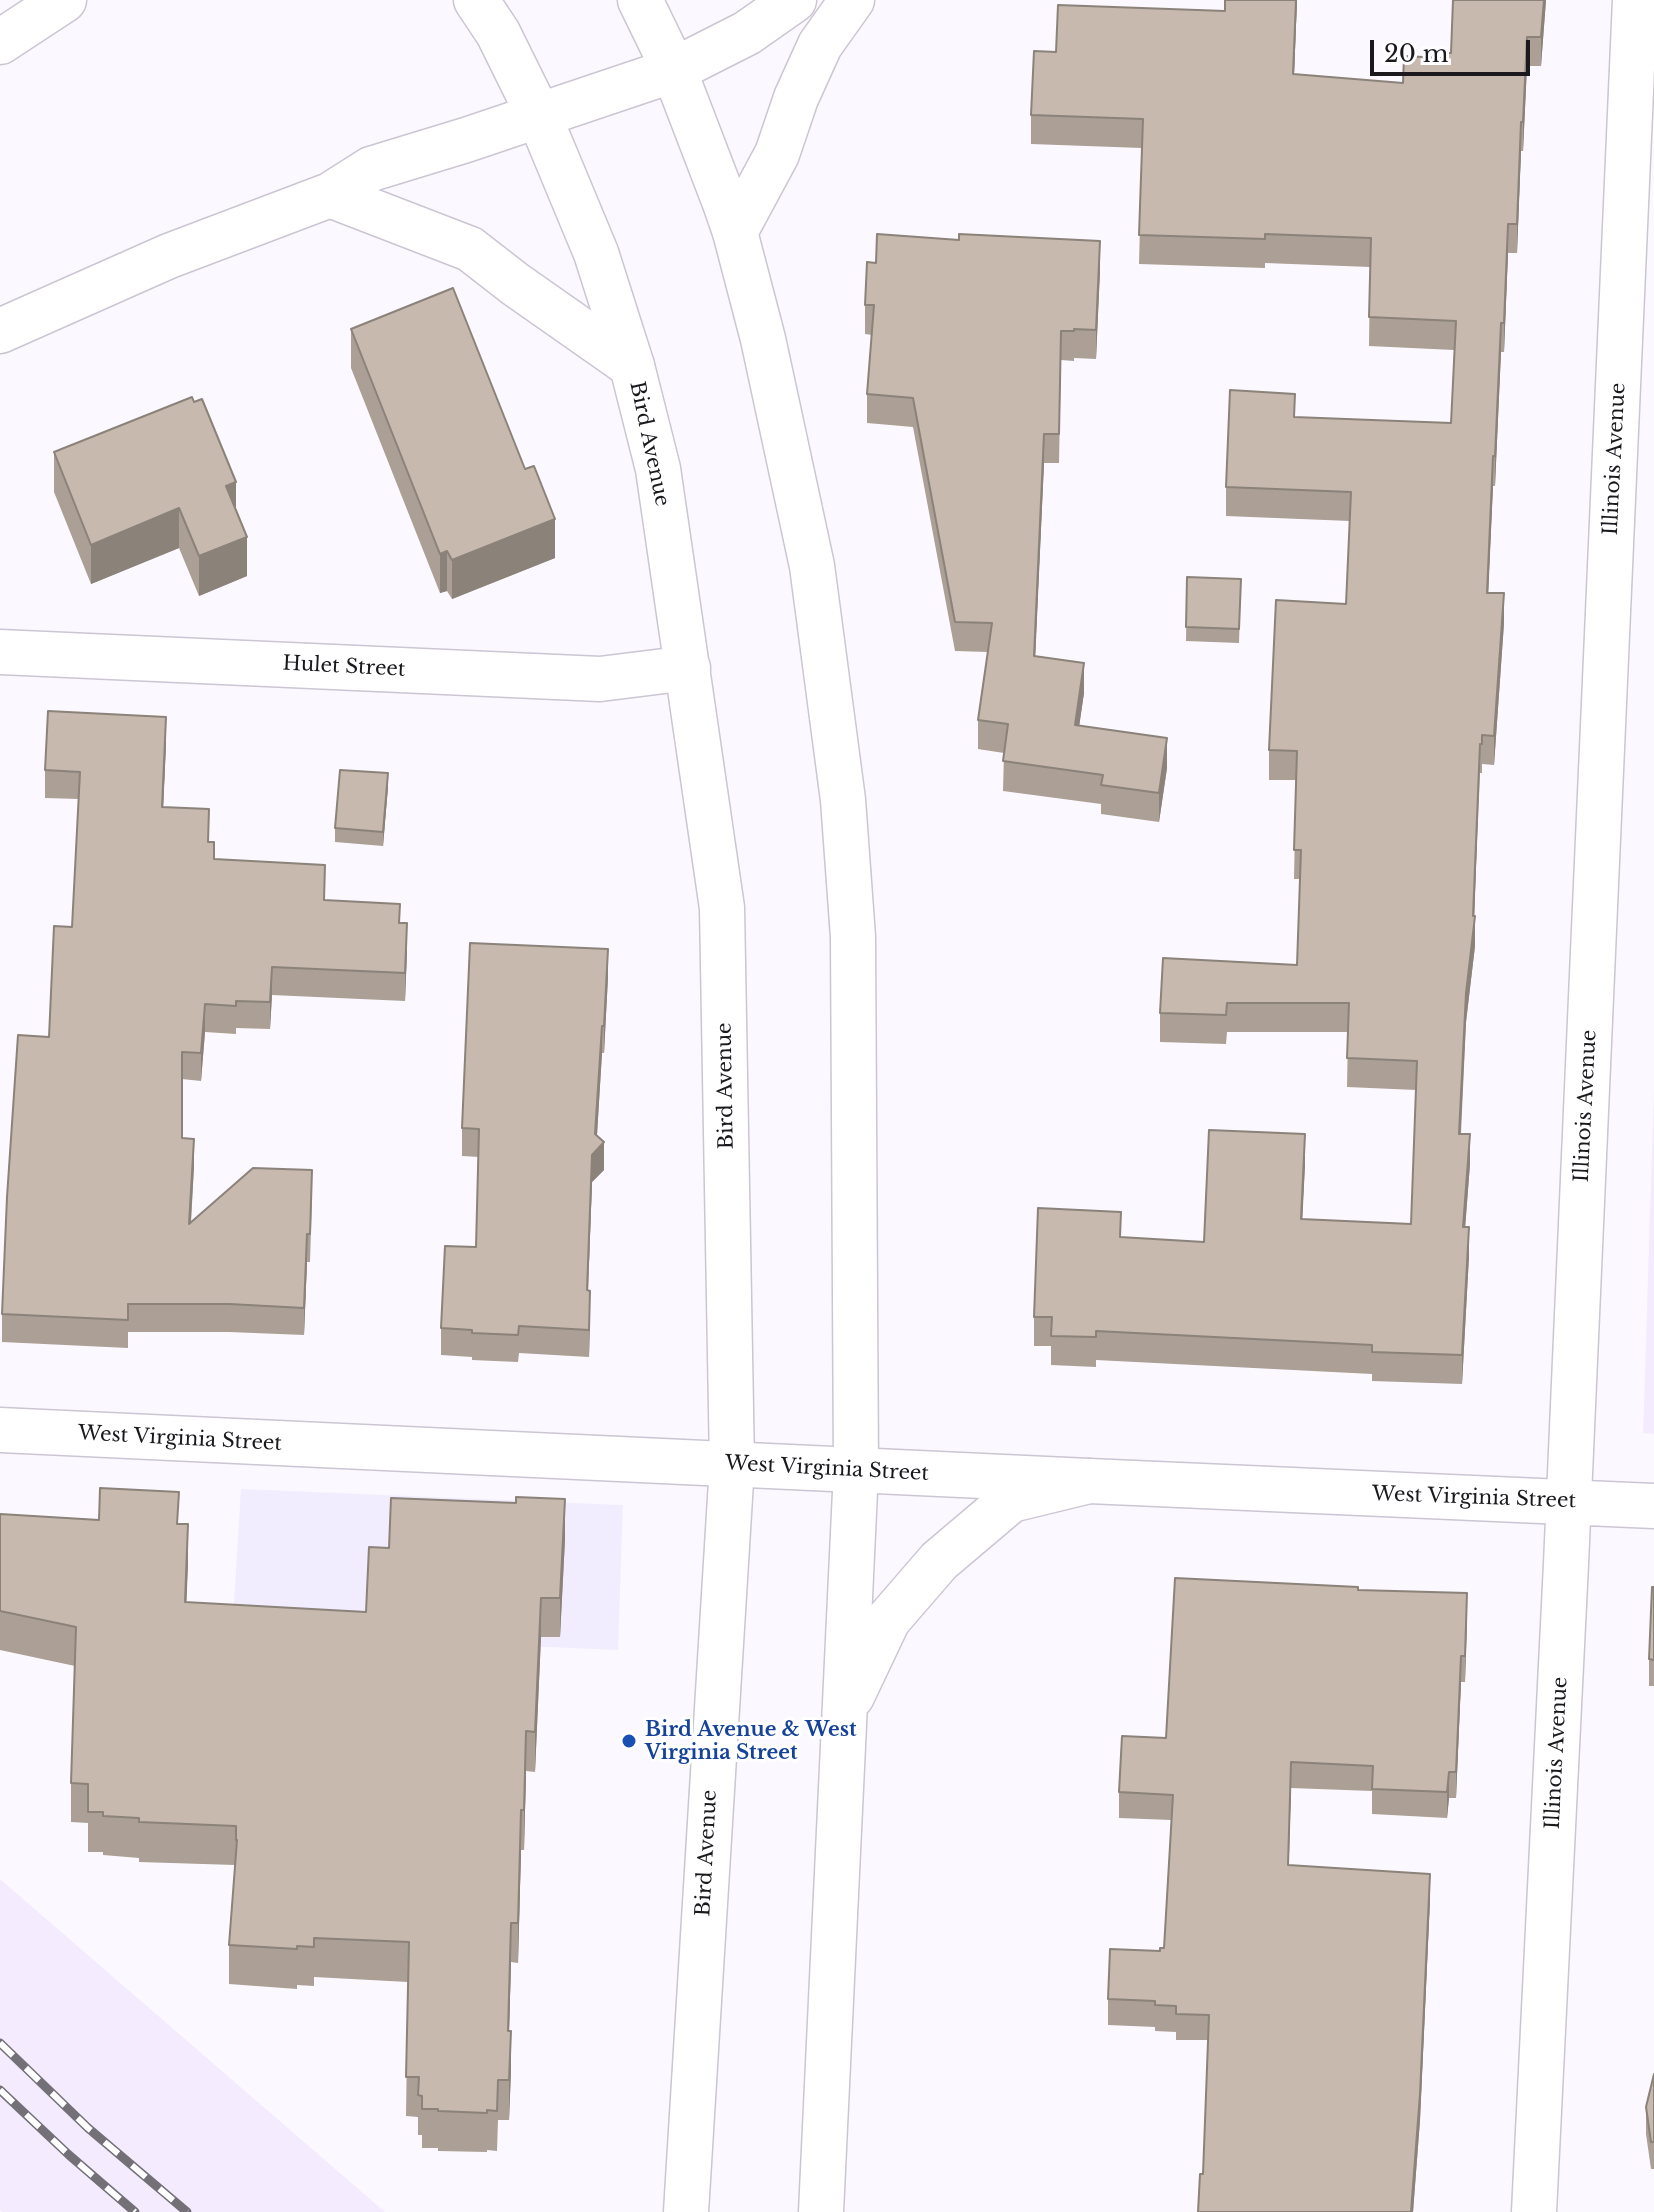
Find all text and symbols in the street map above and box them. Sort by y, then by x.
scale bar [1374,24,1534,74]
text: 20 m [1384,39,1449,68]
street label: Bird Avenue [624,379,674,509]
street label: Illinois Avenue [1599,382,1631,536]
street label: Hulet Street [282,652,406,682]
street label: Bird Avenue [713,1022,739,1150]
street label: Illinois Avenue [1570,1029,1602,1183]
street label: West Virginia Street [77,1422,283,1456]
street label: West Virginia Street [724,1452,930,1486]
street label: West Virginia Street [1372,1482,1576,1514]
street label: Illinois Avenue [1541,1676,1573,1830]
place label: Bird Avenue & West Virginia Street [645,1718,857,1765]
marker: Bird Avenue & West Virginia Street [620,1732,638,1750]
street label: Bird Avenue [692,1789,722,1917]

